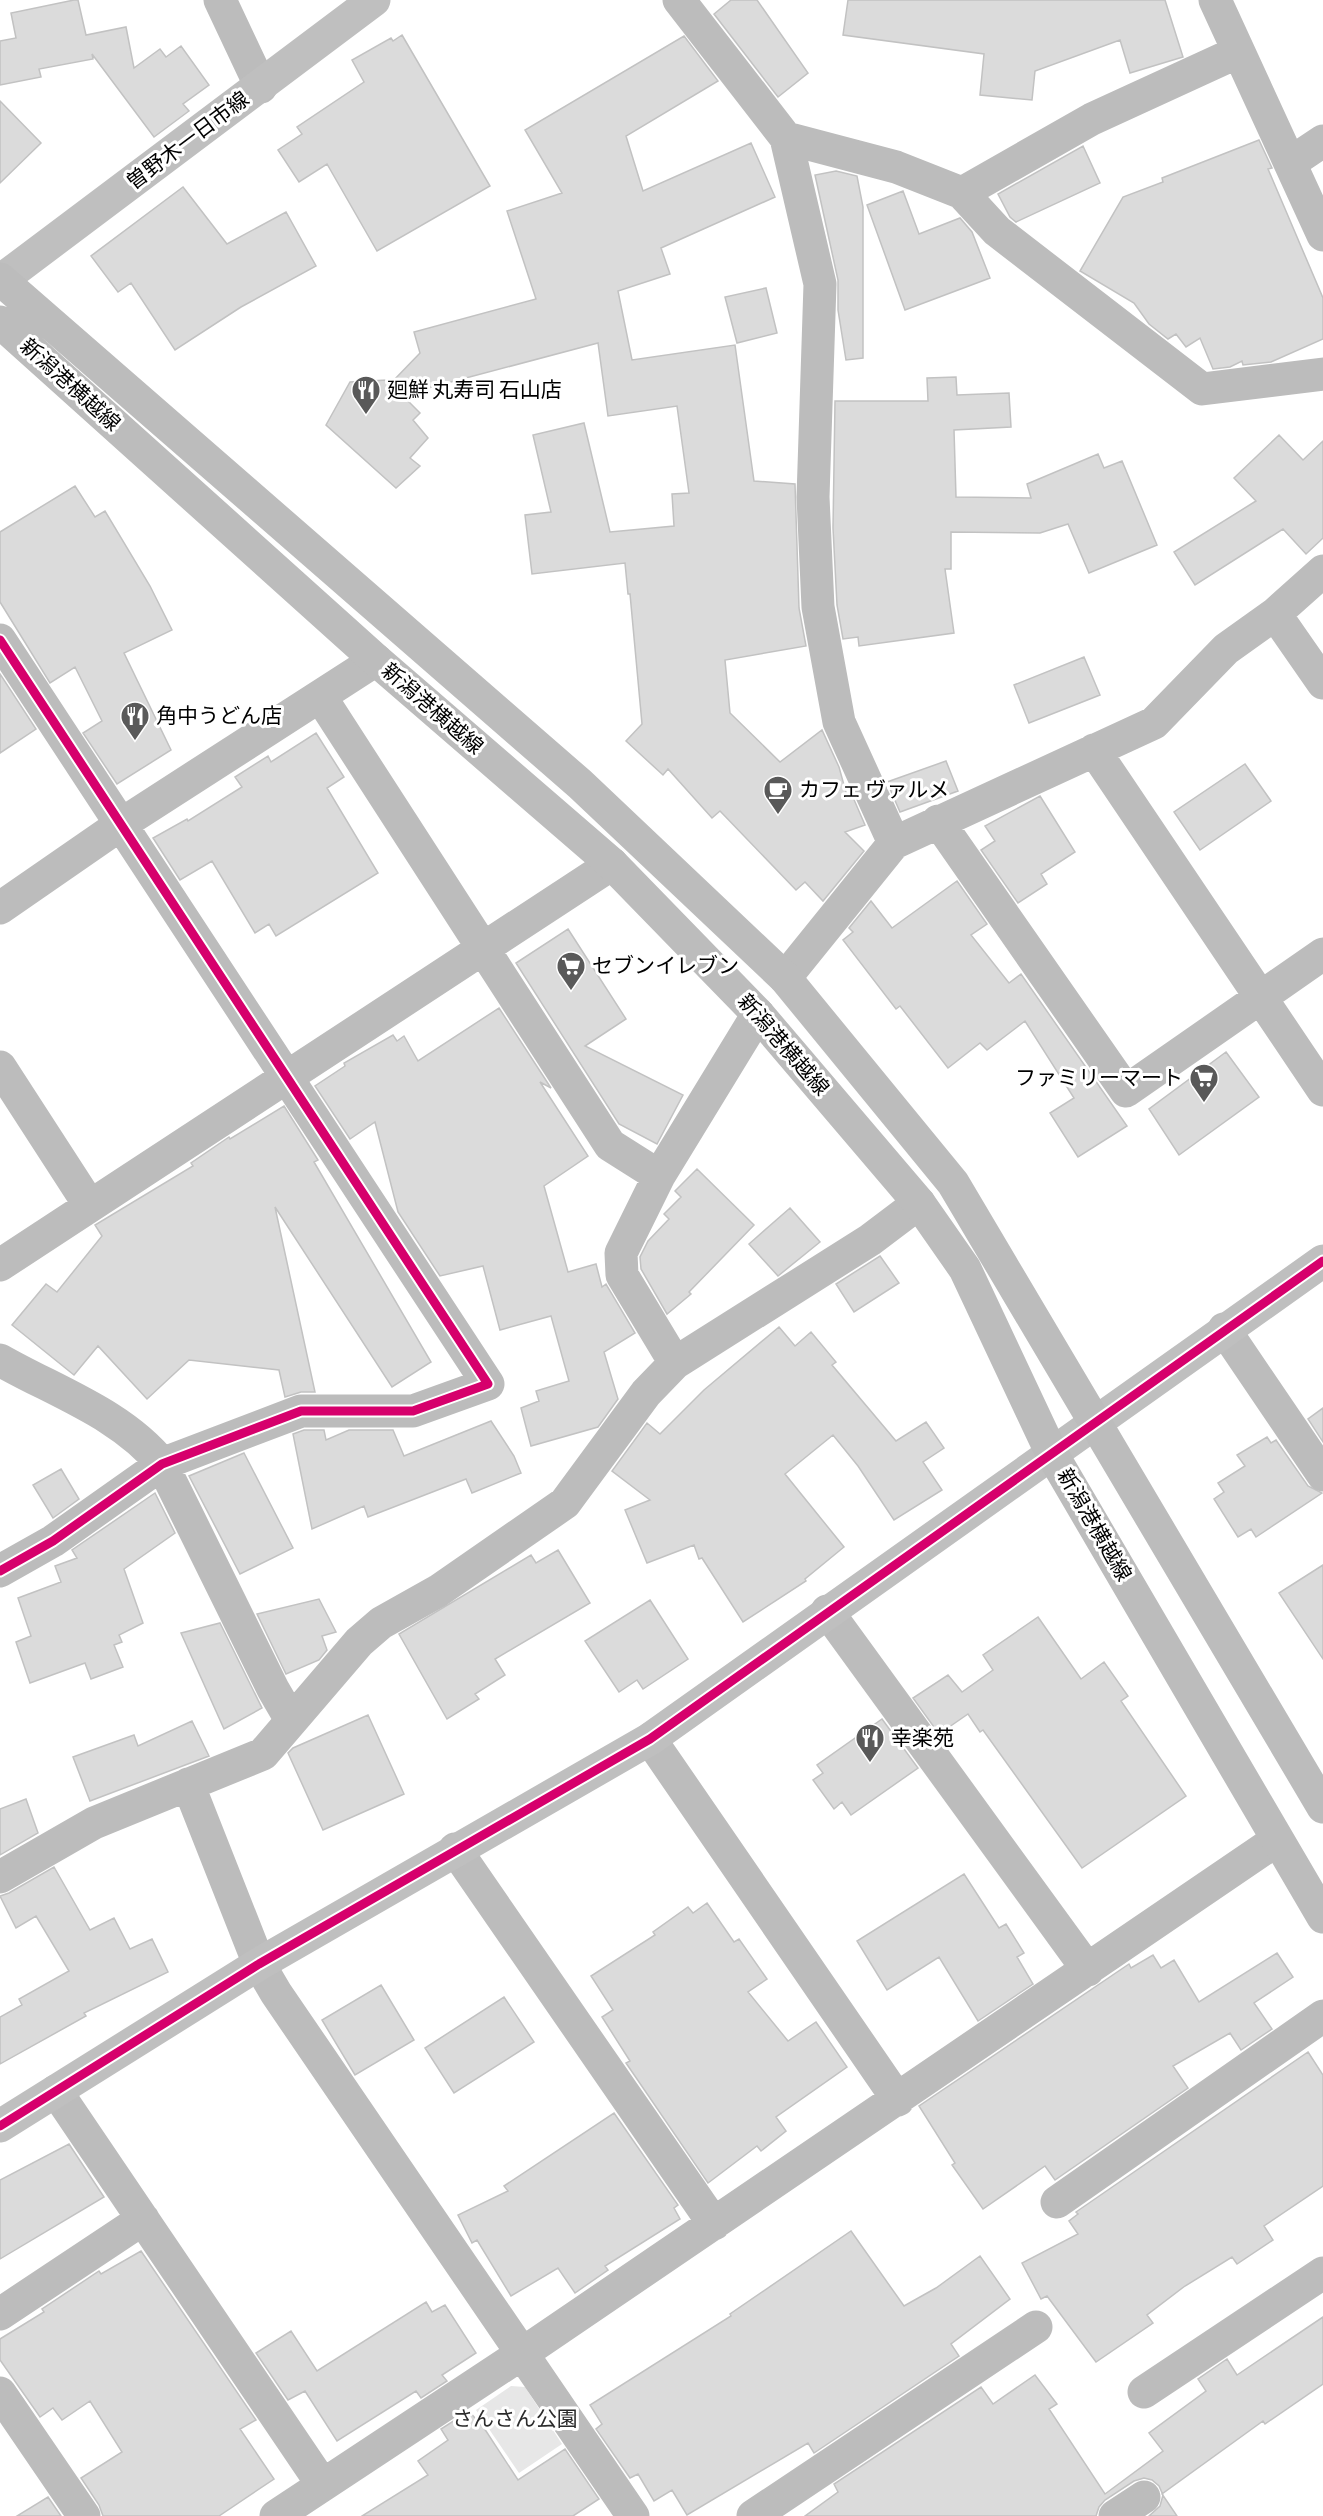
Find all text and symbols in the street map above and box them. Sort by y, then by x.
street label: 曽野木一日市線 [122,87,254,195]
street label: 新潟港横越線 [15,334,125,436]
restaurant icon: 廻鮮 丸寿司 石山店 [350,374,382,416]
place label: 廻鮮 丸寿司 石山店 [387,378,562,403]
street label: 新潟港横越線 [376,658,488,760]
restaurant icon: 角中うどん店 [119,700,151,742]
place label: 角中うどん店 [156,704,282,729]
cafe icon: カフェ ヴァルメ [762,774,794,816]
place label: カフェ ヴァルメ [799,778,949,803]
supermarket icon: セブンイレブン [555,950,587,992]
place label: セブンイレブン [592,954,739,979]
street label: 新潟港横越線 [732,989,834,1101]
supermarket icon: ファミリーマート [1188,1062,1220,1104]
place label: ファミリーマート [1015,1066,1183,1091]
street label: 新潟港横越線 [1052,1464,1136,1586]
restaurant icon: 幸楽苑 [854,1722,886,1764]
place label: 幸楽苑 [891,1726,954,1751]
park label: さんさん公園 [452,2407,578,2432]

